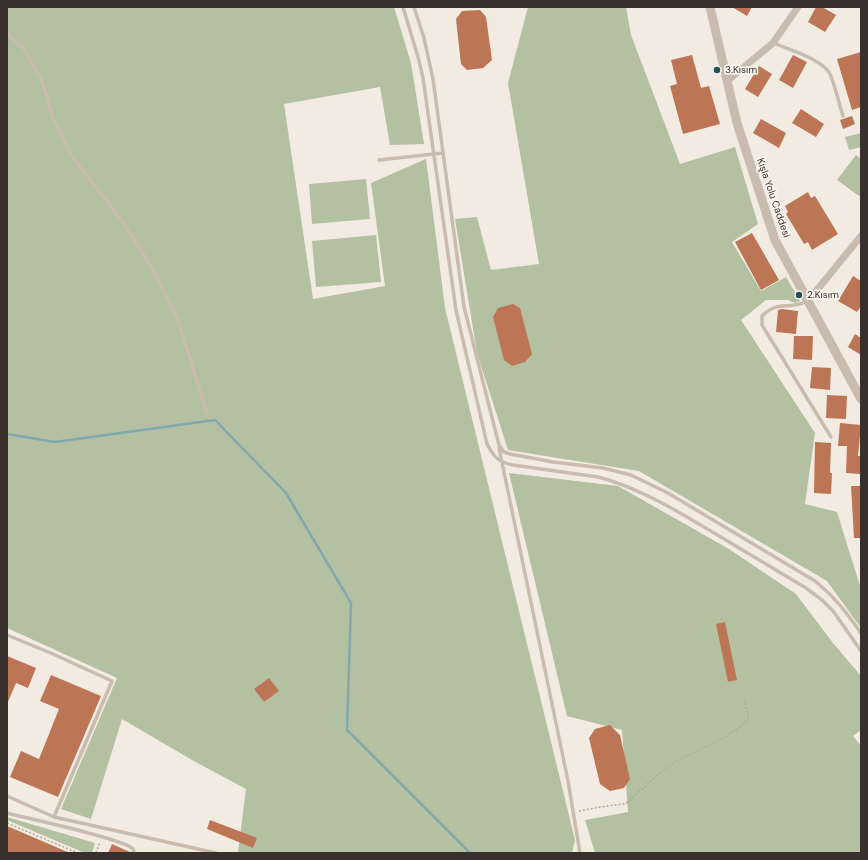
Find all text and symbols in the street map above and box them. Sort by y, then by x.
place label: 3.Kısım [725,64,757,76]
marker: 3.Kısım [712,65,722,75]
street label: Kışla Yolu Caddesi [754,157,792,239]
place label: 2.Kısım [807,289,839,301]
marker: 2.Kısım [794,290,804,300]

